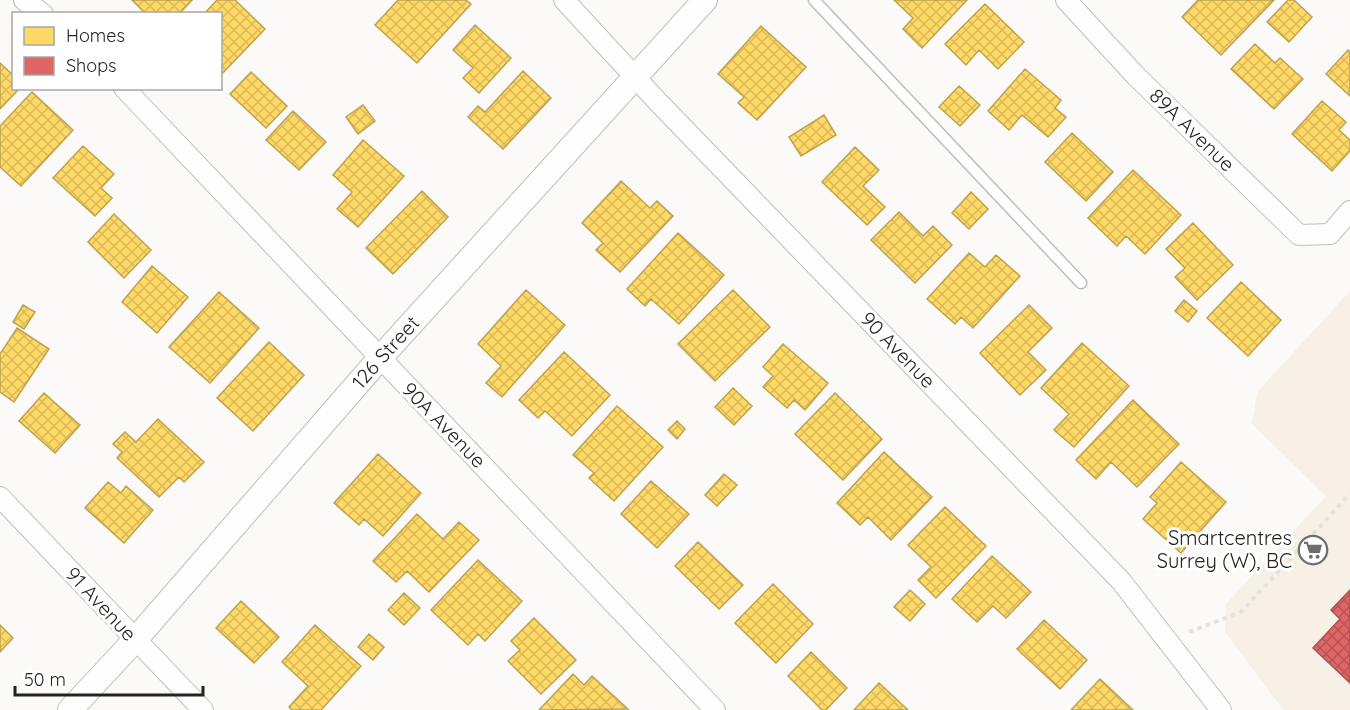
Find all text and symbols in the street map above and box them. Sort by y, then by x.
legend [12,12,222,90]
text: Homes [66,24,125,47]
text: Shops [66,54,117,77]
street label: 89A Avenue [1145,83,1240,176]
street label: 90 Avenue [856,306,941,393]
street label: 126 Street [346,310,424,394]
street label: 90A Avenue [397,376,491,473]
place label: Smartcentres Surrey (W), BC [1157,525,1292,573]
supermarket icon: Smartcentres Surrey (W), BC [1297,534,1329,566]
street label: 91 Avenue [61,561,142,646]
scale bar [15,659,202,697]
text: 50 m [24,668,66,691]

